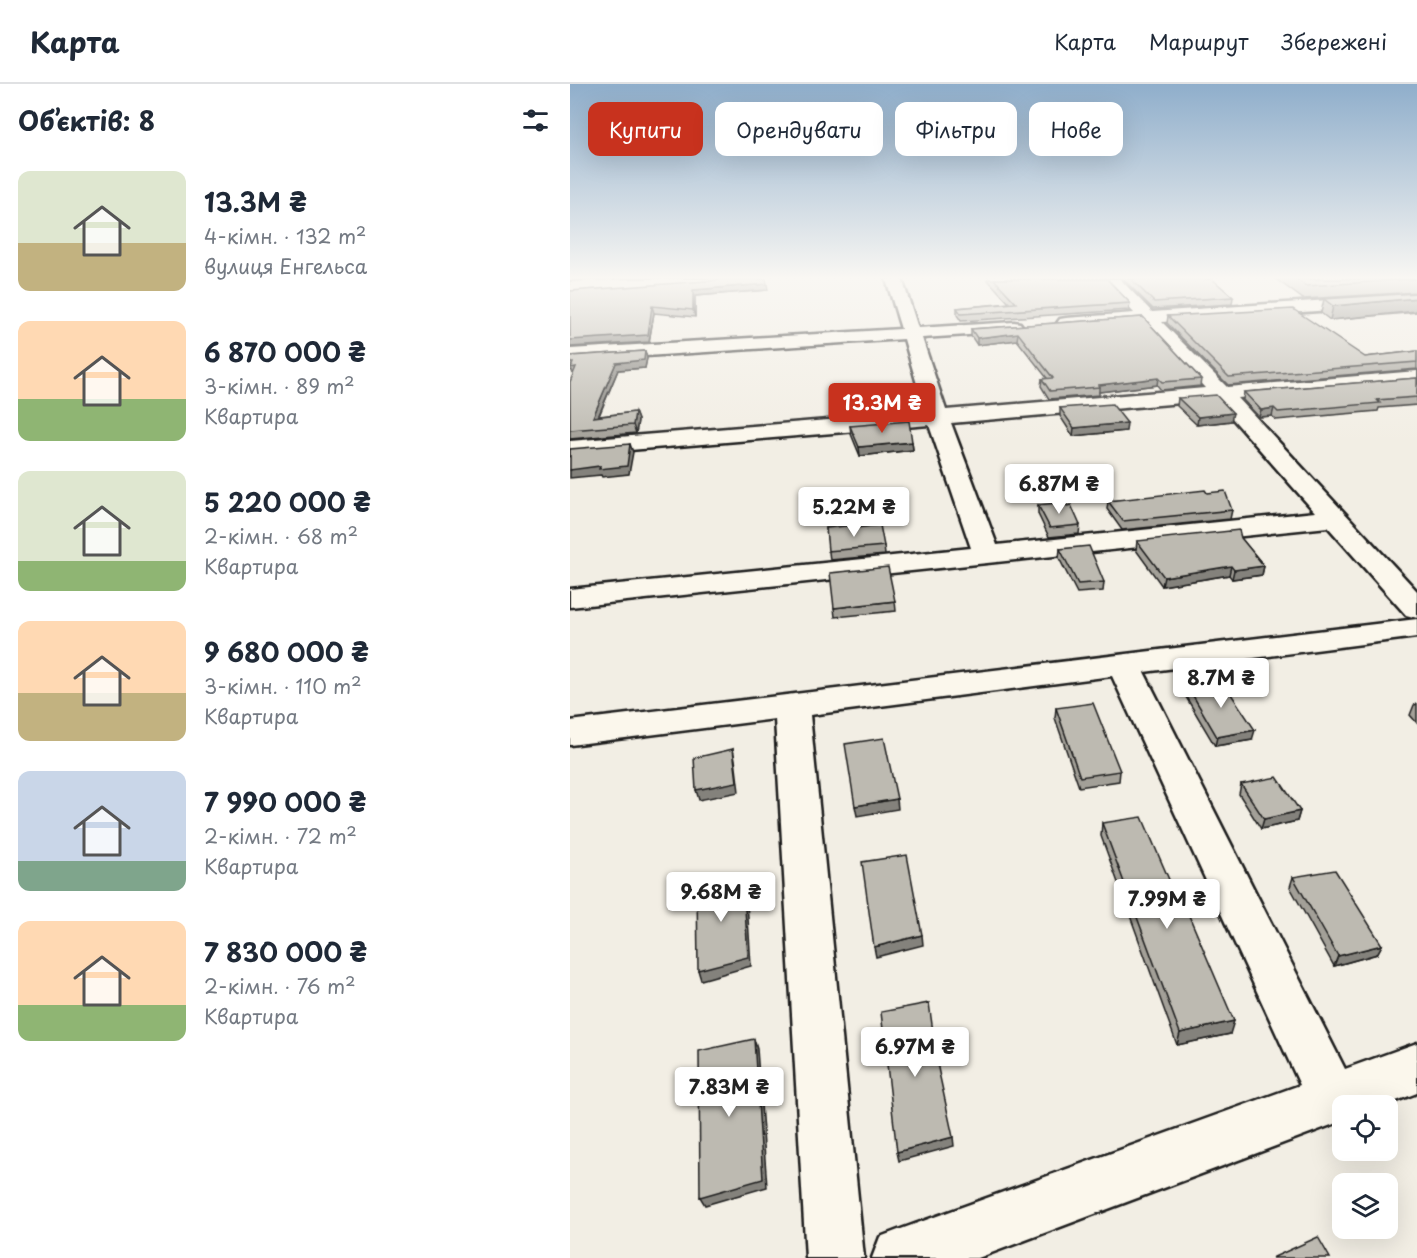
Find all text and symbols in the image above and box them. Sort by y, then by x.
text: Карта [30,20,120,63]
text: Карта [1054,25,1116,57]
text: Маршрут [1149,25,1248,57]
text: Збережені [1281,25,1387,57]
text: Об’єктів: 8 [18,101,155,140]
chip: Купити [588,102,703,156]
chip: Орендувати [715,102,883,156]
chip: Фільтри [895,102,1017,156]
chip: Нове [1029,102,1123,156]
icon: filters [519,104,552,137]
text: 13.3M ₴ [204,182,307,221]
icon: home [66,195,138,267]
text: 4-кімн. · 132 m² [204,221,366,251]
text: вулиця Енгельса [204,251,367,281]
text: 6 870 000 ₴ [204,332,366,371]
icon: home [66,345,138,417]
text: 3-кімн. · 89 m² [204,371,355,401]
pin: 13.3M ₴ [827,383,937,434]
text: 13.3M ₴ [842,387,922,417]
text: Квартира [204,401,298,431]
pin: 6.87M ₴ [1004,464,1114,515]
text: 6.87M ₴ [1019,468,1099,498]
text: 5 220 000 ₴ [204,482,371,521]
pin: 5.22M ₴ [799,487,909,538]
text: 5.22M ₴ [812,491,896,521]
icon: home [66,495,138,567]
text: 2-кімн. · 68 m² [204,521,358,551]
text: Квартира [204,551,298,581]
text: 9 680 000 ₴ [204,632,369,671]
icon: home [66,645,138,717]
pin: 8.7M ₴ [1172,658,1270,709]
text: 8.7M ₴ [1187,662,1255,692]
text: 3-кімн. · 110 m² [204,671,362,701]
text: Квартира [204,701,298,731]
text: 7 990 000 ₴ [204,782,366,821]
icon: home [66,795,138,867]
text: 2-кімн. · 72 m² [204,821,357,851]
text: Квартира [204,851,298,881]
pin: 9.68M ₴ [666,872,776,923]
text: 9.68M ₴ [680,876,762,906]
pin: 7.99M ₴ [1112,879,1222,930]
text: 7.99M ₴ [1128,883,1206,913]
text: 7 830 000 ₴ [204,932,367,971]
icon: home [66,945,138,1017]
text: 2-кімн. · 76 m² [204,971,355,1001]
text: Квартира [204,1001,298,1031]
pin: 6.97M ₴ [860,1027,970,1078]
text: 6.97M ₴ [875,1031,955,1061]
pin: 7.83M ₴ [674,1067,784,1118]
text: 7.83M ₴ [689,1071,769,1101]
map controls [1332,1095,1398,1239]
button: locate [1332,1095,1398,1161]
button: layers [1332,1173,1398,1239]

